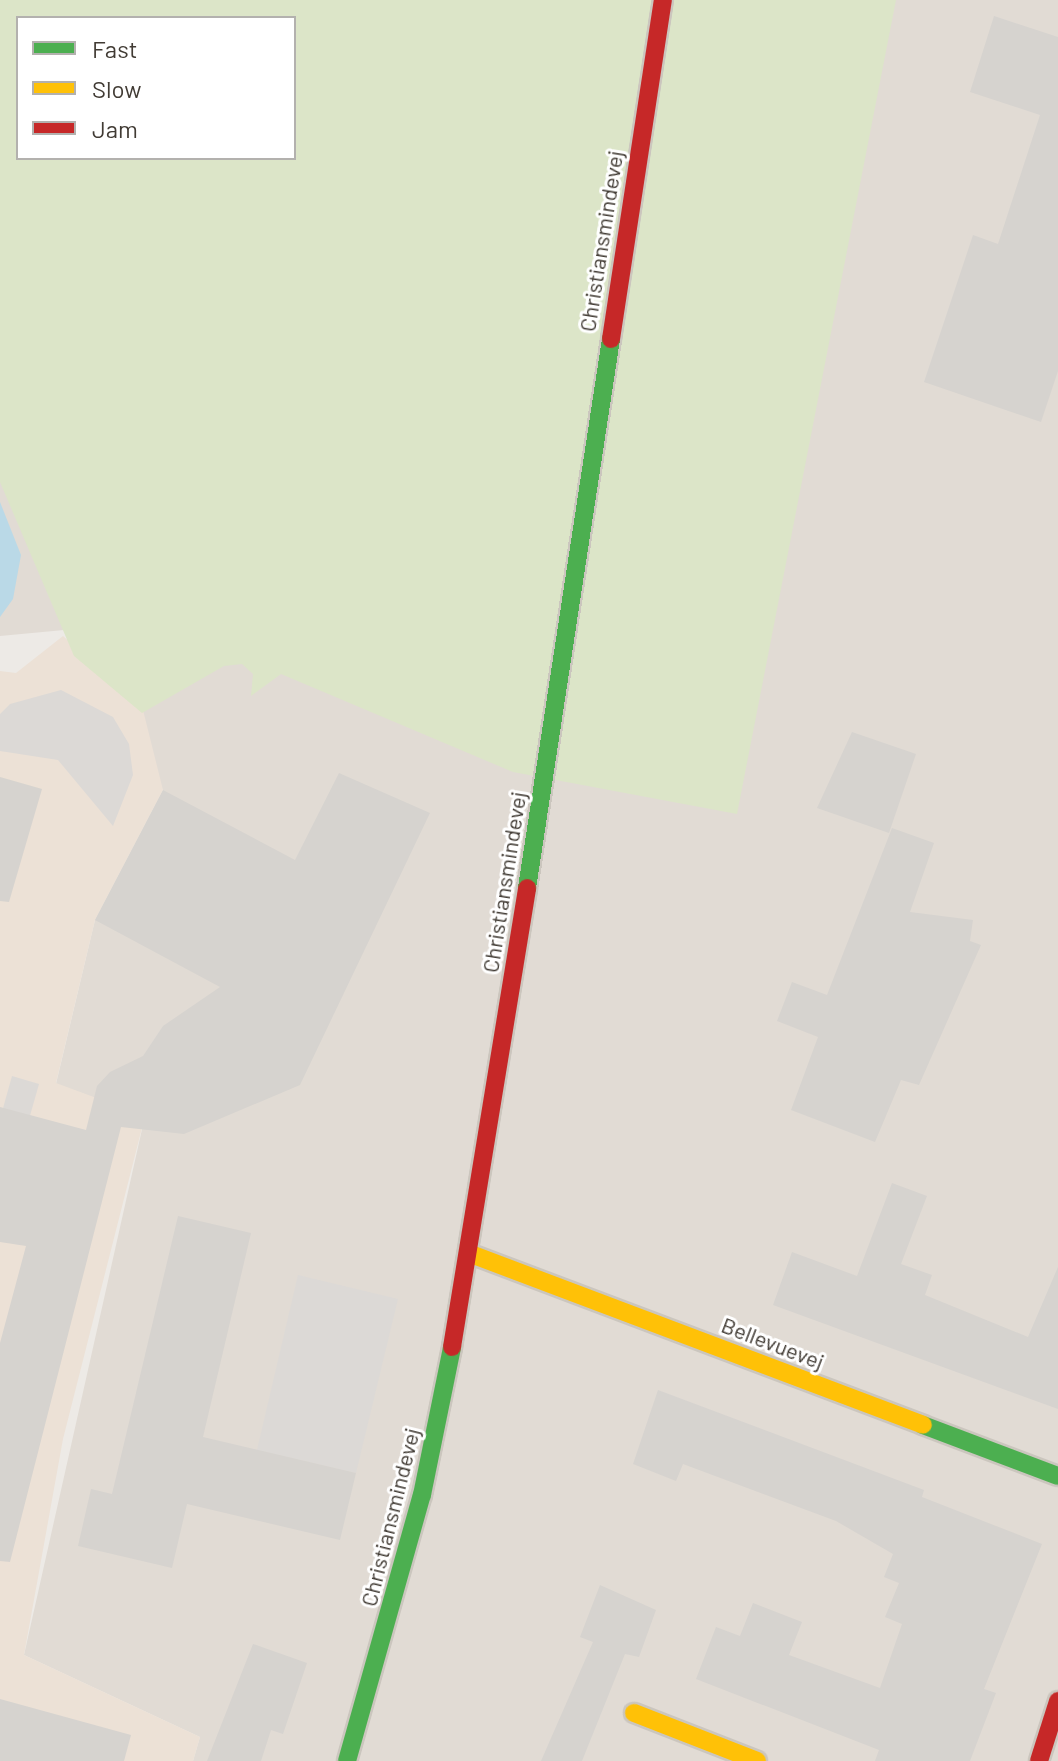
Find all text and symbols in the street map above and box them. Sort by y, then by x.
legend [16,16,296,160]
text: Fast [92,34,137,63]
text: Slow [92,74,141,103]
text: Jam [92,114,138,143]
street label: Christiansmindevej [574,149,628,333]
street label: Christiansmindevej [477,790,531,974]
street label: Bellevuevej [718,1311,828,1375]
street label: Christiansmindevej [355,1425,425,1609]

